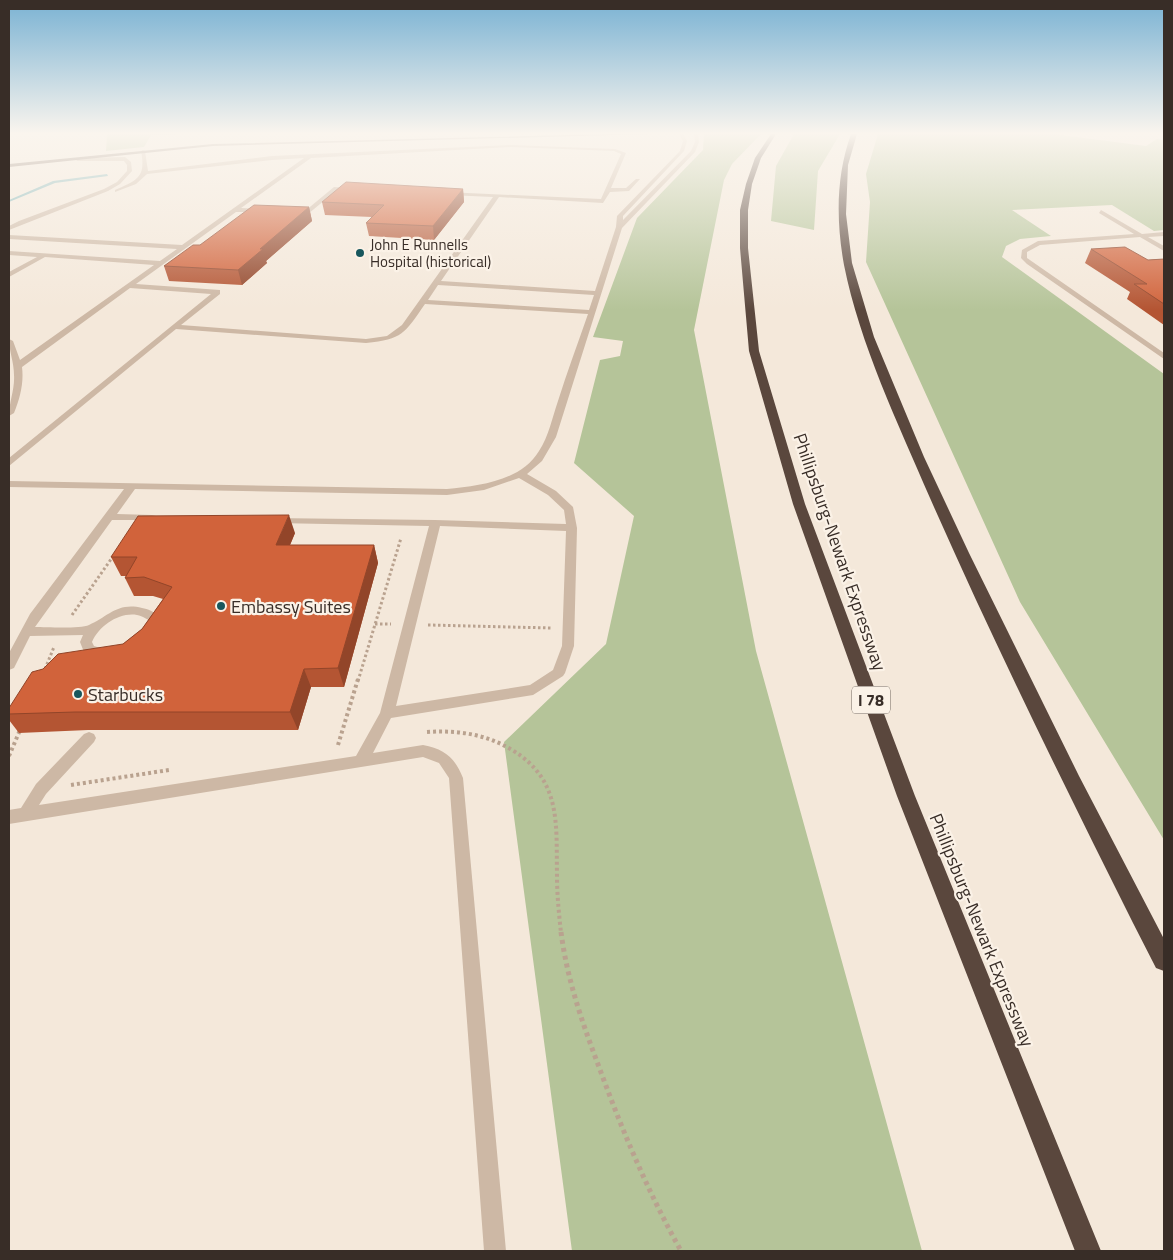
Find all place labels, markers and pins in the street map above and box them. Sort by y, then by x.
place label: John E Runnells Hospital (historical) [370,233,491,273]
marker: John E Runnells Hospital (historical) [354,247,366,259]
place label: Embassy Suites [231,593,351,620]
marker: Embassy Suites [215,600,227,612]
place label: Starbucks [88,681,163,708]
marker: Starbucks [72,688,84,700]

